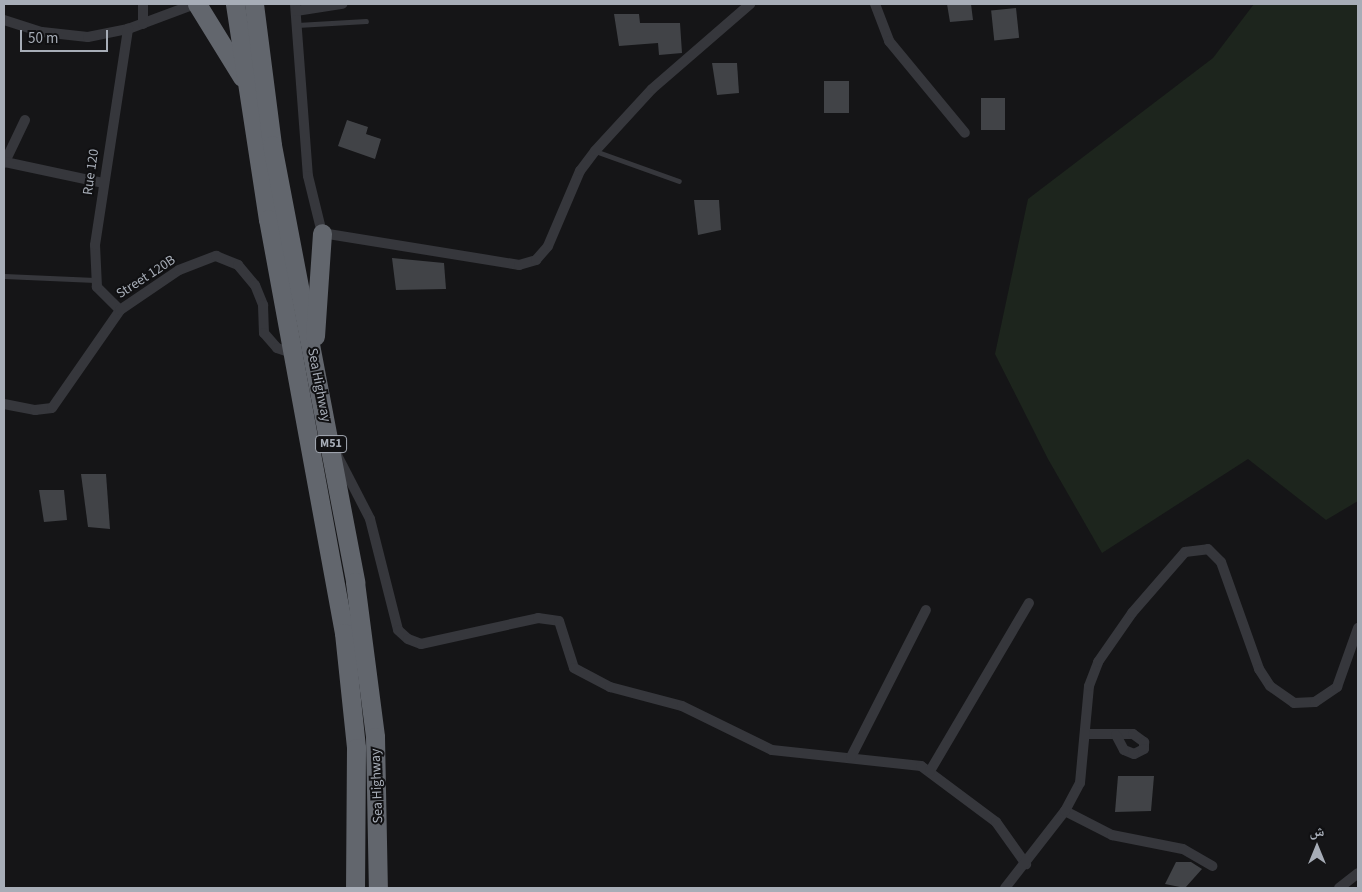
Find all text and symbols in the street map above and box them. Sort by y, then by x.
scale bar [22,20,110,52]
text: 50 m [28,28,58,49]
street label: Rue 120 [79,148,103,196]
street label: Street 120B [113,252,179,302]
street label: Sea Highway [304,347,334,423]
road number: M51 [315,434,347,454]
street label: Sea Highway [367,748,387,824]
north arrow [1292,822,1342,872]
text: ش [1310,822,1324,842]

